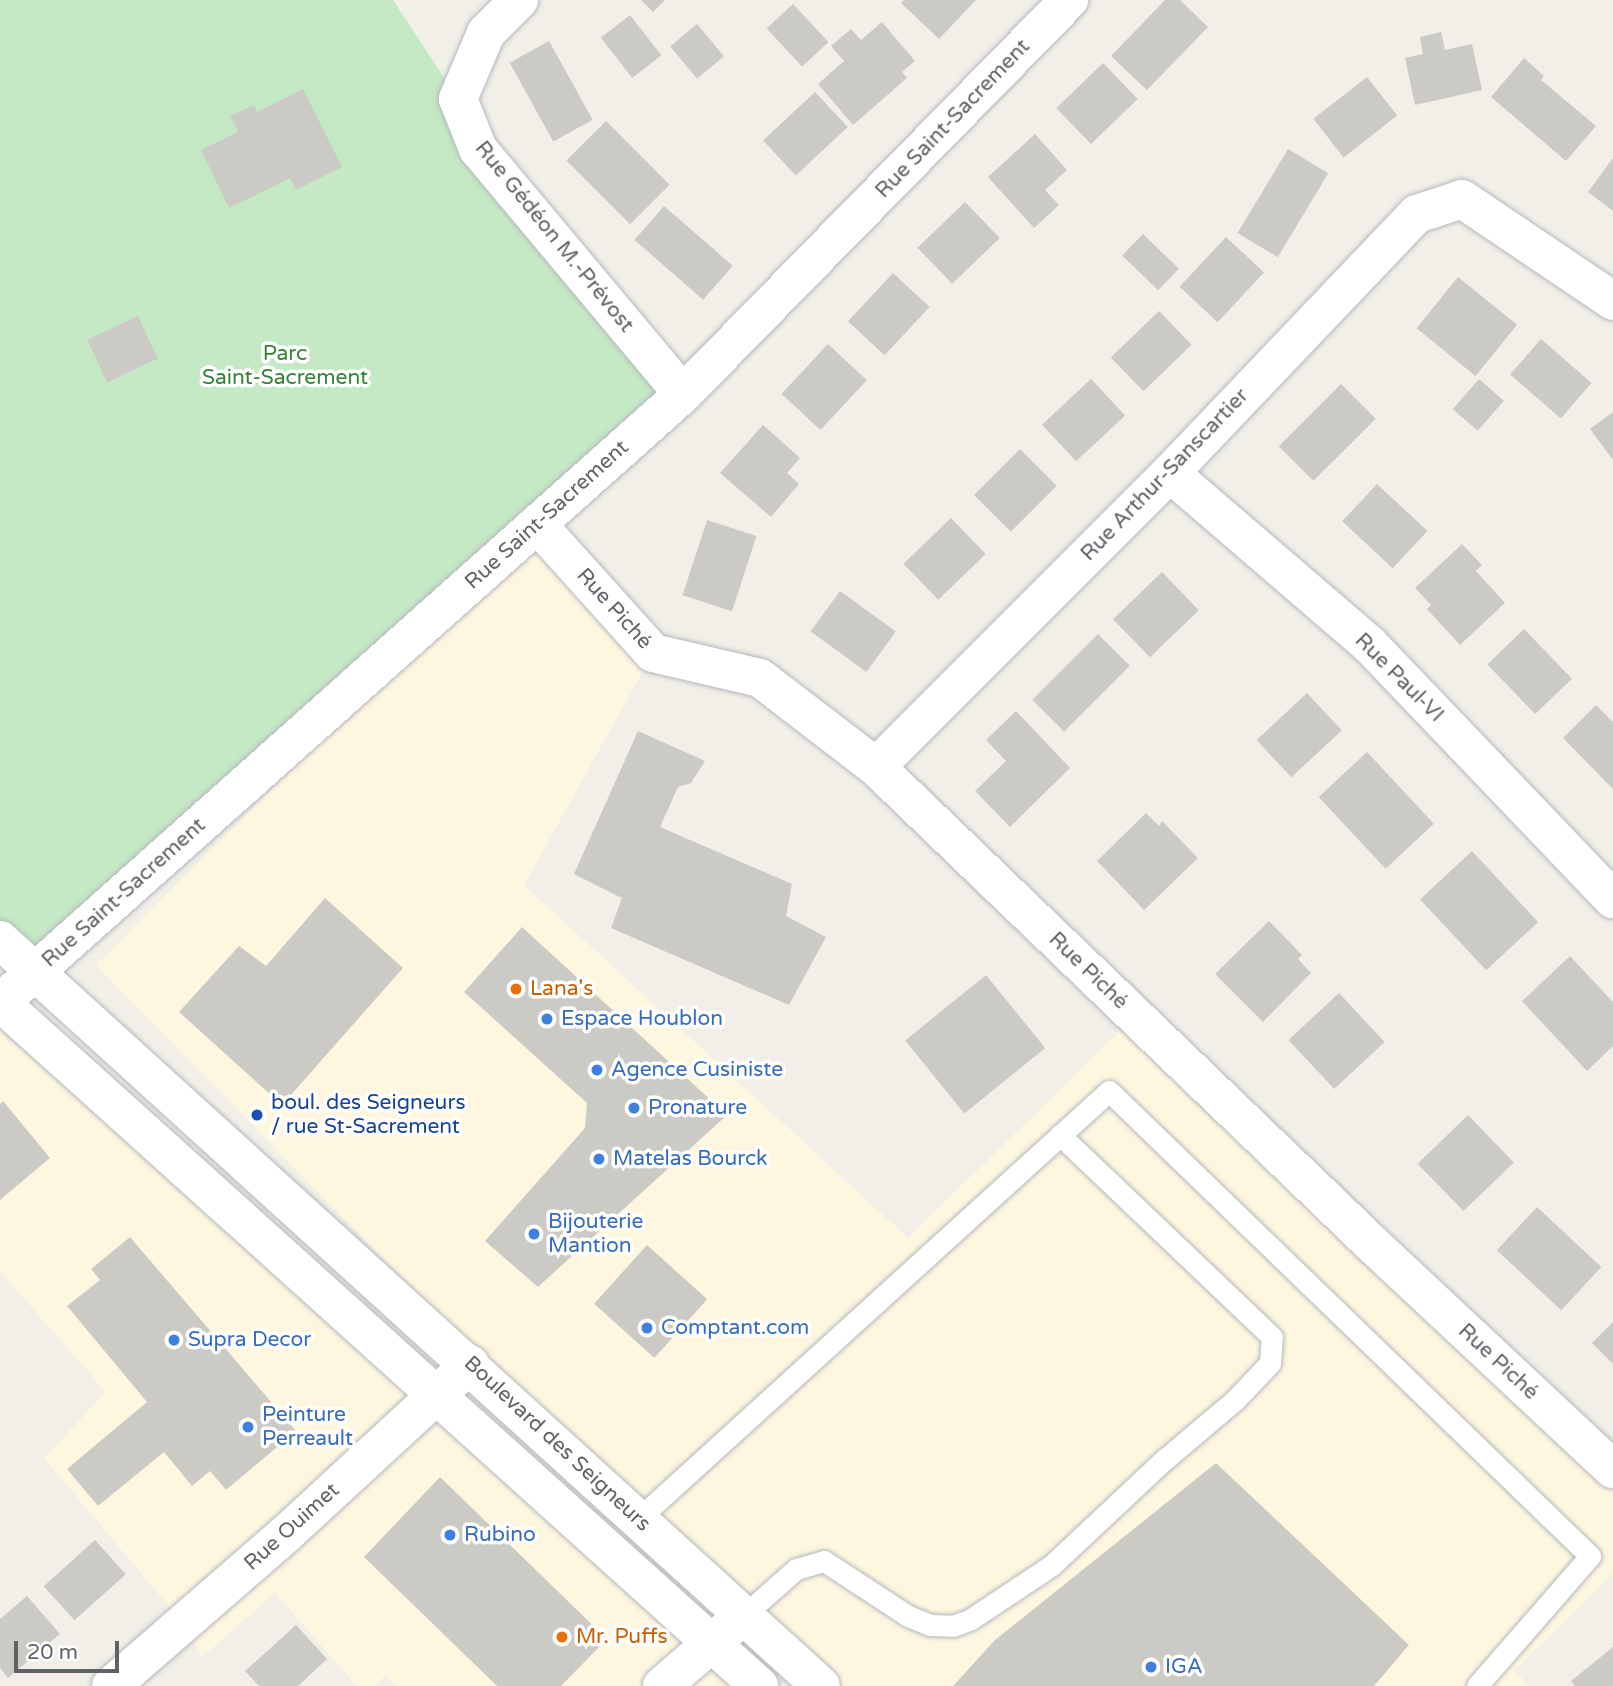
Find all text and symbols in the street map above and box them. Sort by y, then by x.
street label: Rue Saint-Sacrement [871,34,1035,204]
street label: Rue Gédéon M.-Prévost [469,136,639,338]
park label: Parc Saint-Sacrement [202,341,368,391]
street label: Rue Arthur-Sanscartier [1076,383,1254,567]
street label: Rue Saint-Sacrement [460,435,634,595]
street label: Rue Piché [571,563,657,655]
street label: Rue Paul-VI [1349,628,1449,728]
street label: Rue Saint-Sacrement [37,813,211,973]
street label: Rue Piché [1043,927,1133,1015]
place label: Lana's [530,976,593,1002]
marker: Lana's [508,981,524,997]
place label: Espace Houblon [561,1006,723,1032]
marker: Espace Houblon [539,1011,555,1027]
place label: Agence Cusiniste [611,1057,783,1083]
marker: Agence Cusiniste [589,1062,605,1078]
place label: boul. des Seigneurs / rue St-Sacrement [271,1090,466,1140]
place label: Pronature [648,1095,747,1121]
marker: Pronature [626,1100,642,1116]
marker: boul. des Seigneurs / rue St-Sacrement [249,1107,265,1123]
place label: Matelas Bourck [613,1146,768,1172]
marker: Matelas Bourck [591,1151,607,1167]
place label: Bijouterie Mantion [548,1209,643,1259]
marker: Bijouterie Mantion [526,1226,542,1242]
place label: Comptant.com [661,1315,809,1341]
street label: Rue Piché [1453,1319,1543,1405]
marker: Comptant.com [639,1320,655,1336]
place label: Supra Decor [188,1327,311,1353]
marker: Supra Decor [166,1332,182,1348]
street label: Boulevard des Seigneurs [459,1351,655,1537]
place label: Peinture Perreault [262,1402,353,1452]
marker: Peinture Perreault [240,1419,256,1435]
street label: Rue Ouimet [239,1478,345,1576]
place label: Rubino [464,1522,536,1548]
marker: Rubino [442,1527,458,1543]
place label: Mr. Puffs [576,1624,667,1650]
scale bar [18,1626,122,1670]
marker: Mr. Puffs [554,1629,570,1645]
text: 20 m [27,1640,78,1665]
place label: IGA [1165,1654,1203,1680]
marker: IGA [1143,1659,1159,1675]

